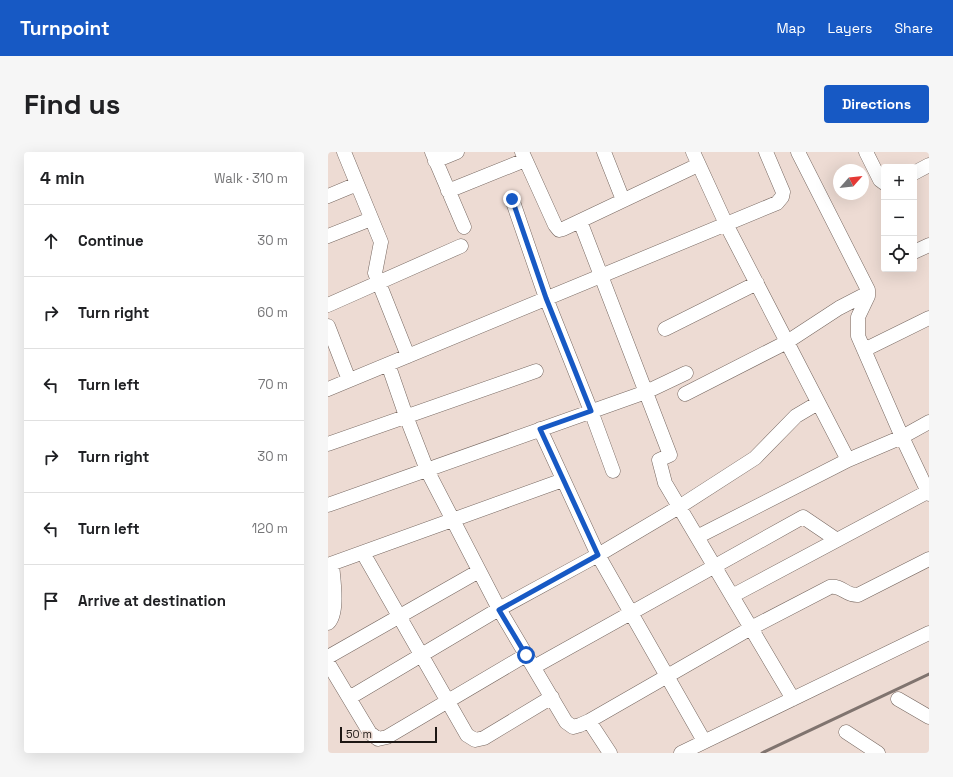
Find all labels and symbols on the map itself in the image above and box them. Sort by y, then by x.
north arrow [833,164,869,200]
route end [503,190,521,208]
route start [517,646,535,664]
scale bar [340,725,437,744]

